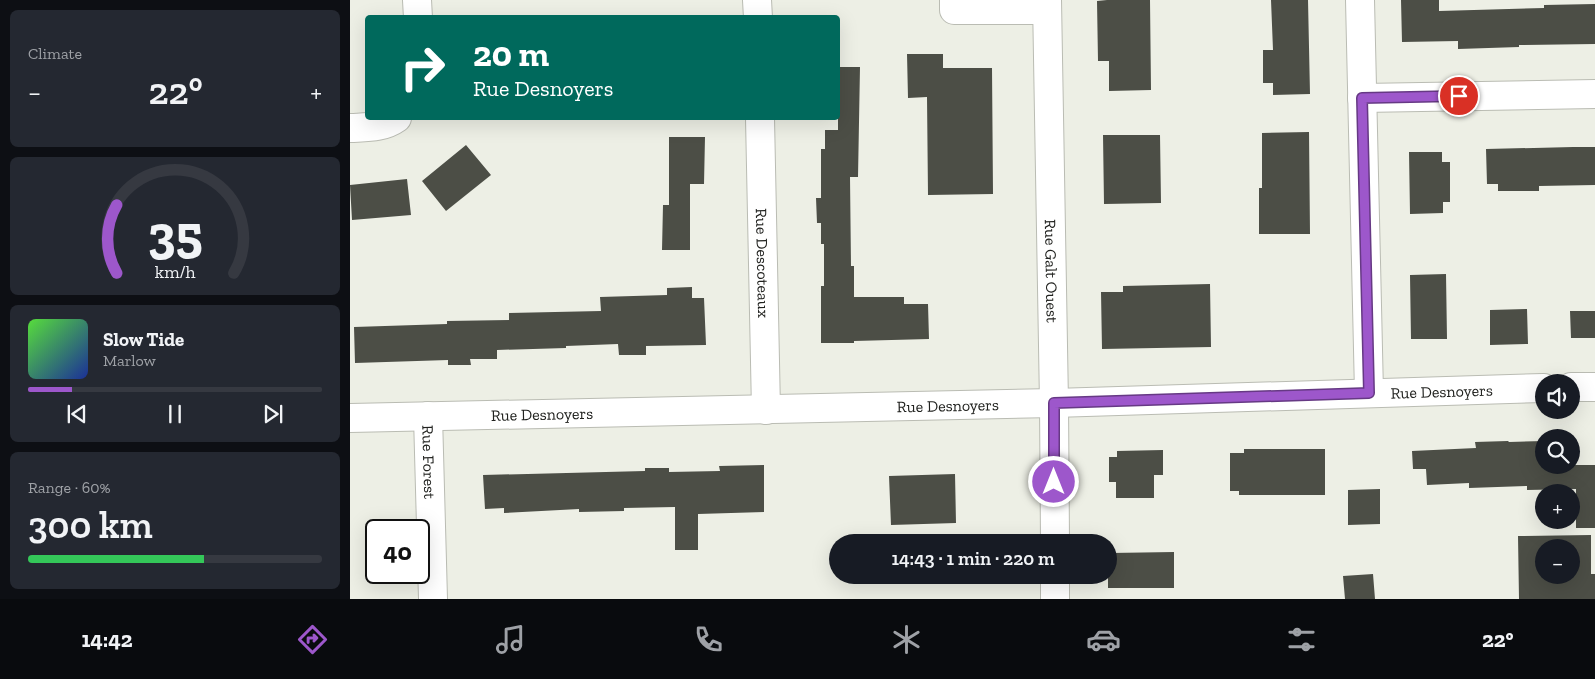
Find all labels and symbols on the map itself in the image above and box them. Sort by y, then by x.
pin [1438,75,1480,117]
street label: Rue Descoteaux [752,208,774,318]
street label: Rue Galt Ouest [1041,219,1062,323]
street label: Rue Desnoyers [1390,380,1493,402]
street label: Rue Desnoyers [897,395,999,416]
street label: Rue Desnoyers [491,403,593,424]
street label: Rue Forest [419,425,440,499]
position arrow [1027,455,1079,507]
speed limit sign: 40 [365,519,430,584]

